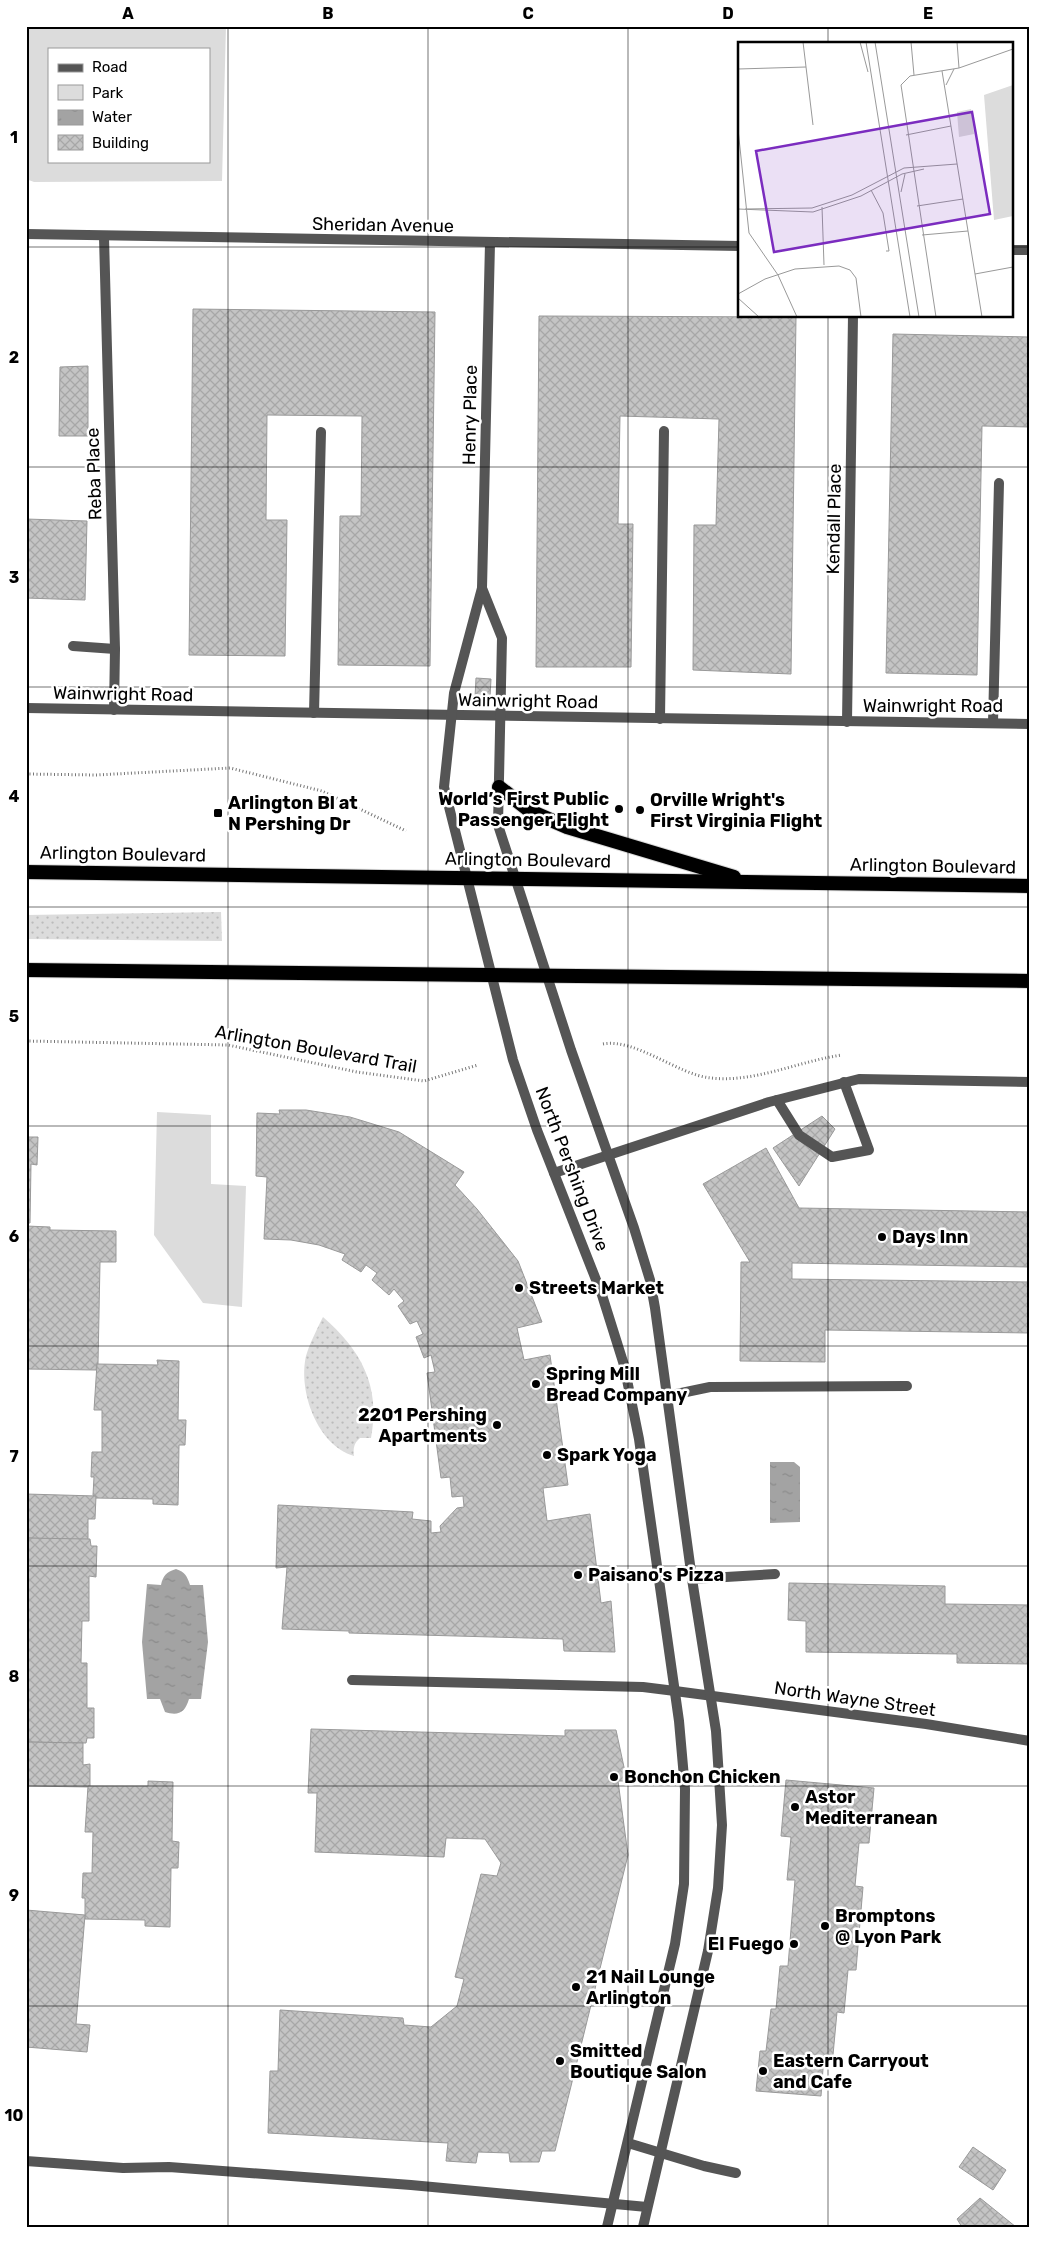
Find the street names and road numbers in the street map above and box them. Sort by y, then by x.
street label: Sheridan Avenue [312,213,454,237]
street label: Henry Place [458,365,482,465]
street label: Reba Place [81,427,107,521]
street label: Kendall Place [822,463,846,575]
street label: Wainwright Road [53,682,193,706]
street label: Wainwright Road [458,689,598,713]
street label: Wainwright Road [863,695,1003,717]
street label: Arlington Boulevard [40,842,206,866]
street label: Arlington Boulevard [445,848,611,872]
street label: Arlington Boulevard [850,854,1016,878]
street label: Arlington Boulevard Trail [213,1020,419,1078]
street label: North Pershing Drive [530,1084,614,1254]
street label: North Wayne Street [773,1677,937,1721]

